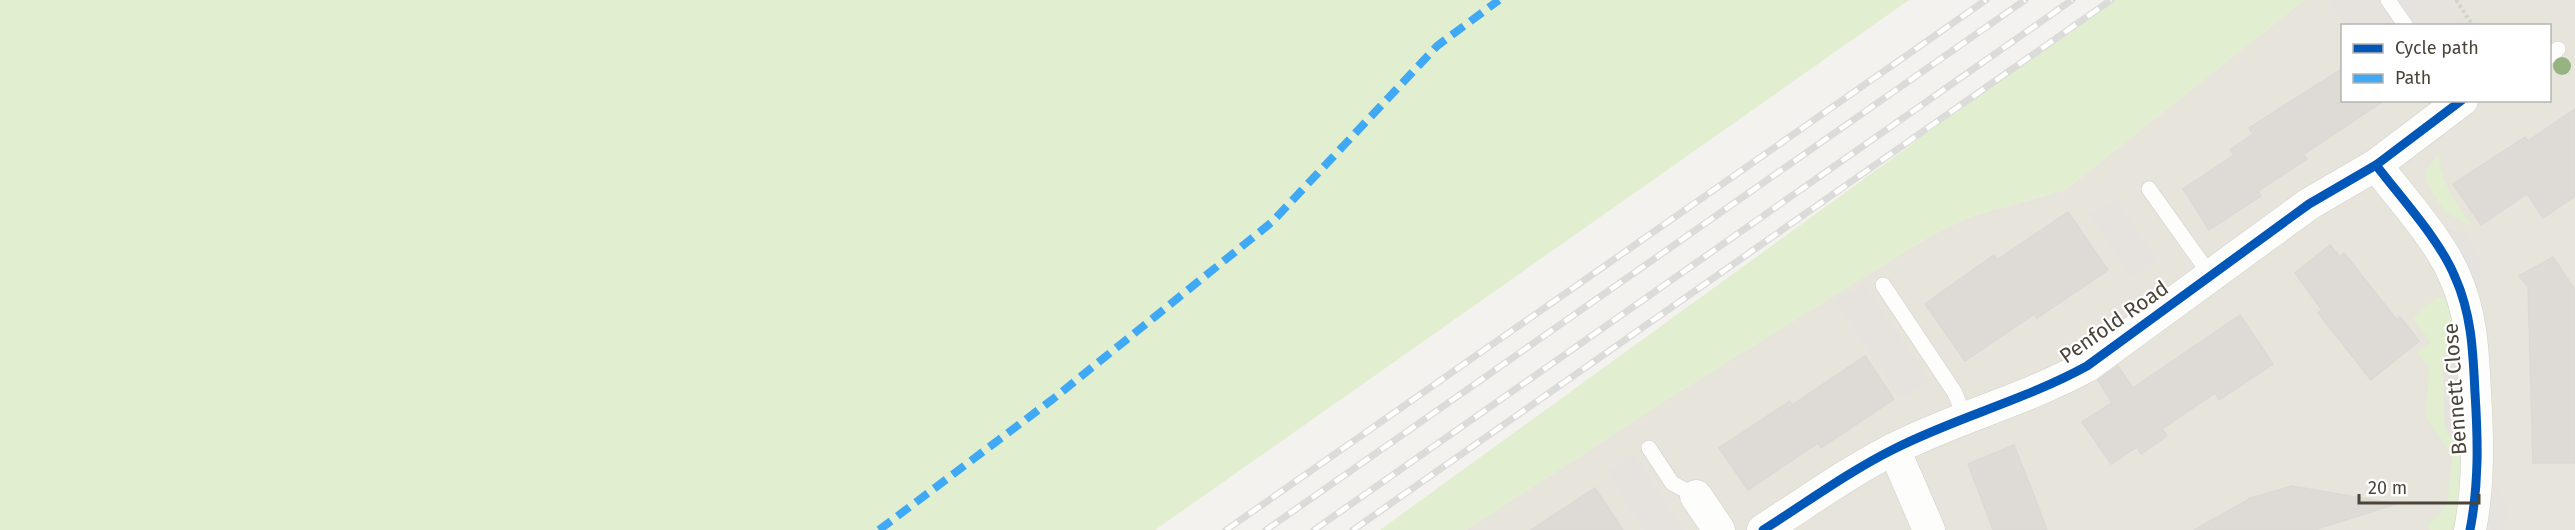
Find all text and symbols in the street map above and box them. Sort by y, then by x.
legend [2341,24,2551,102]
text: Cycle path [2395,37,2479,59]
text: Path [2395,67,2431,89]
street label: Penfold Road [2055,275,2173,369]
street label: Bennett Close [2437,322,2473,456]
scale bar [2359,467,2479,505]
text: 20 m [2368,477,2407,499]

